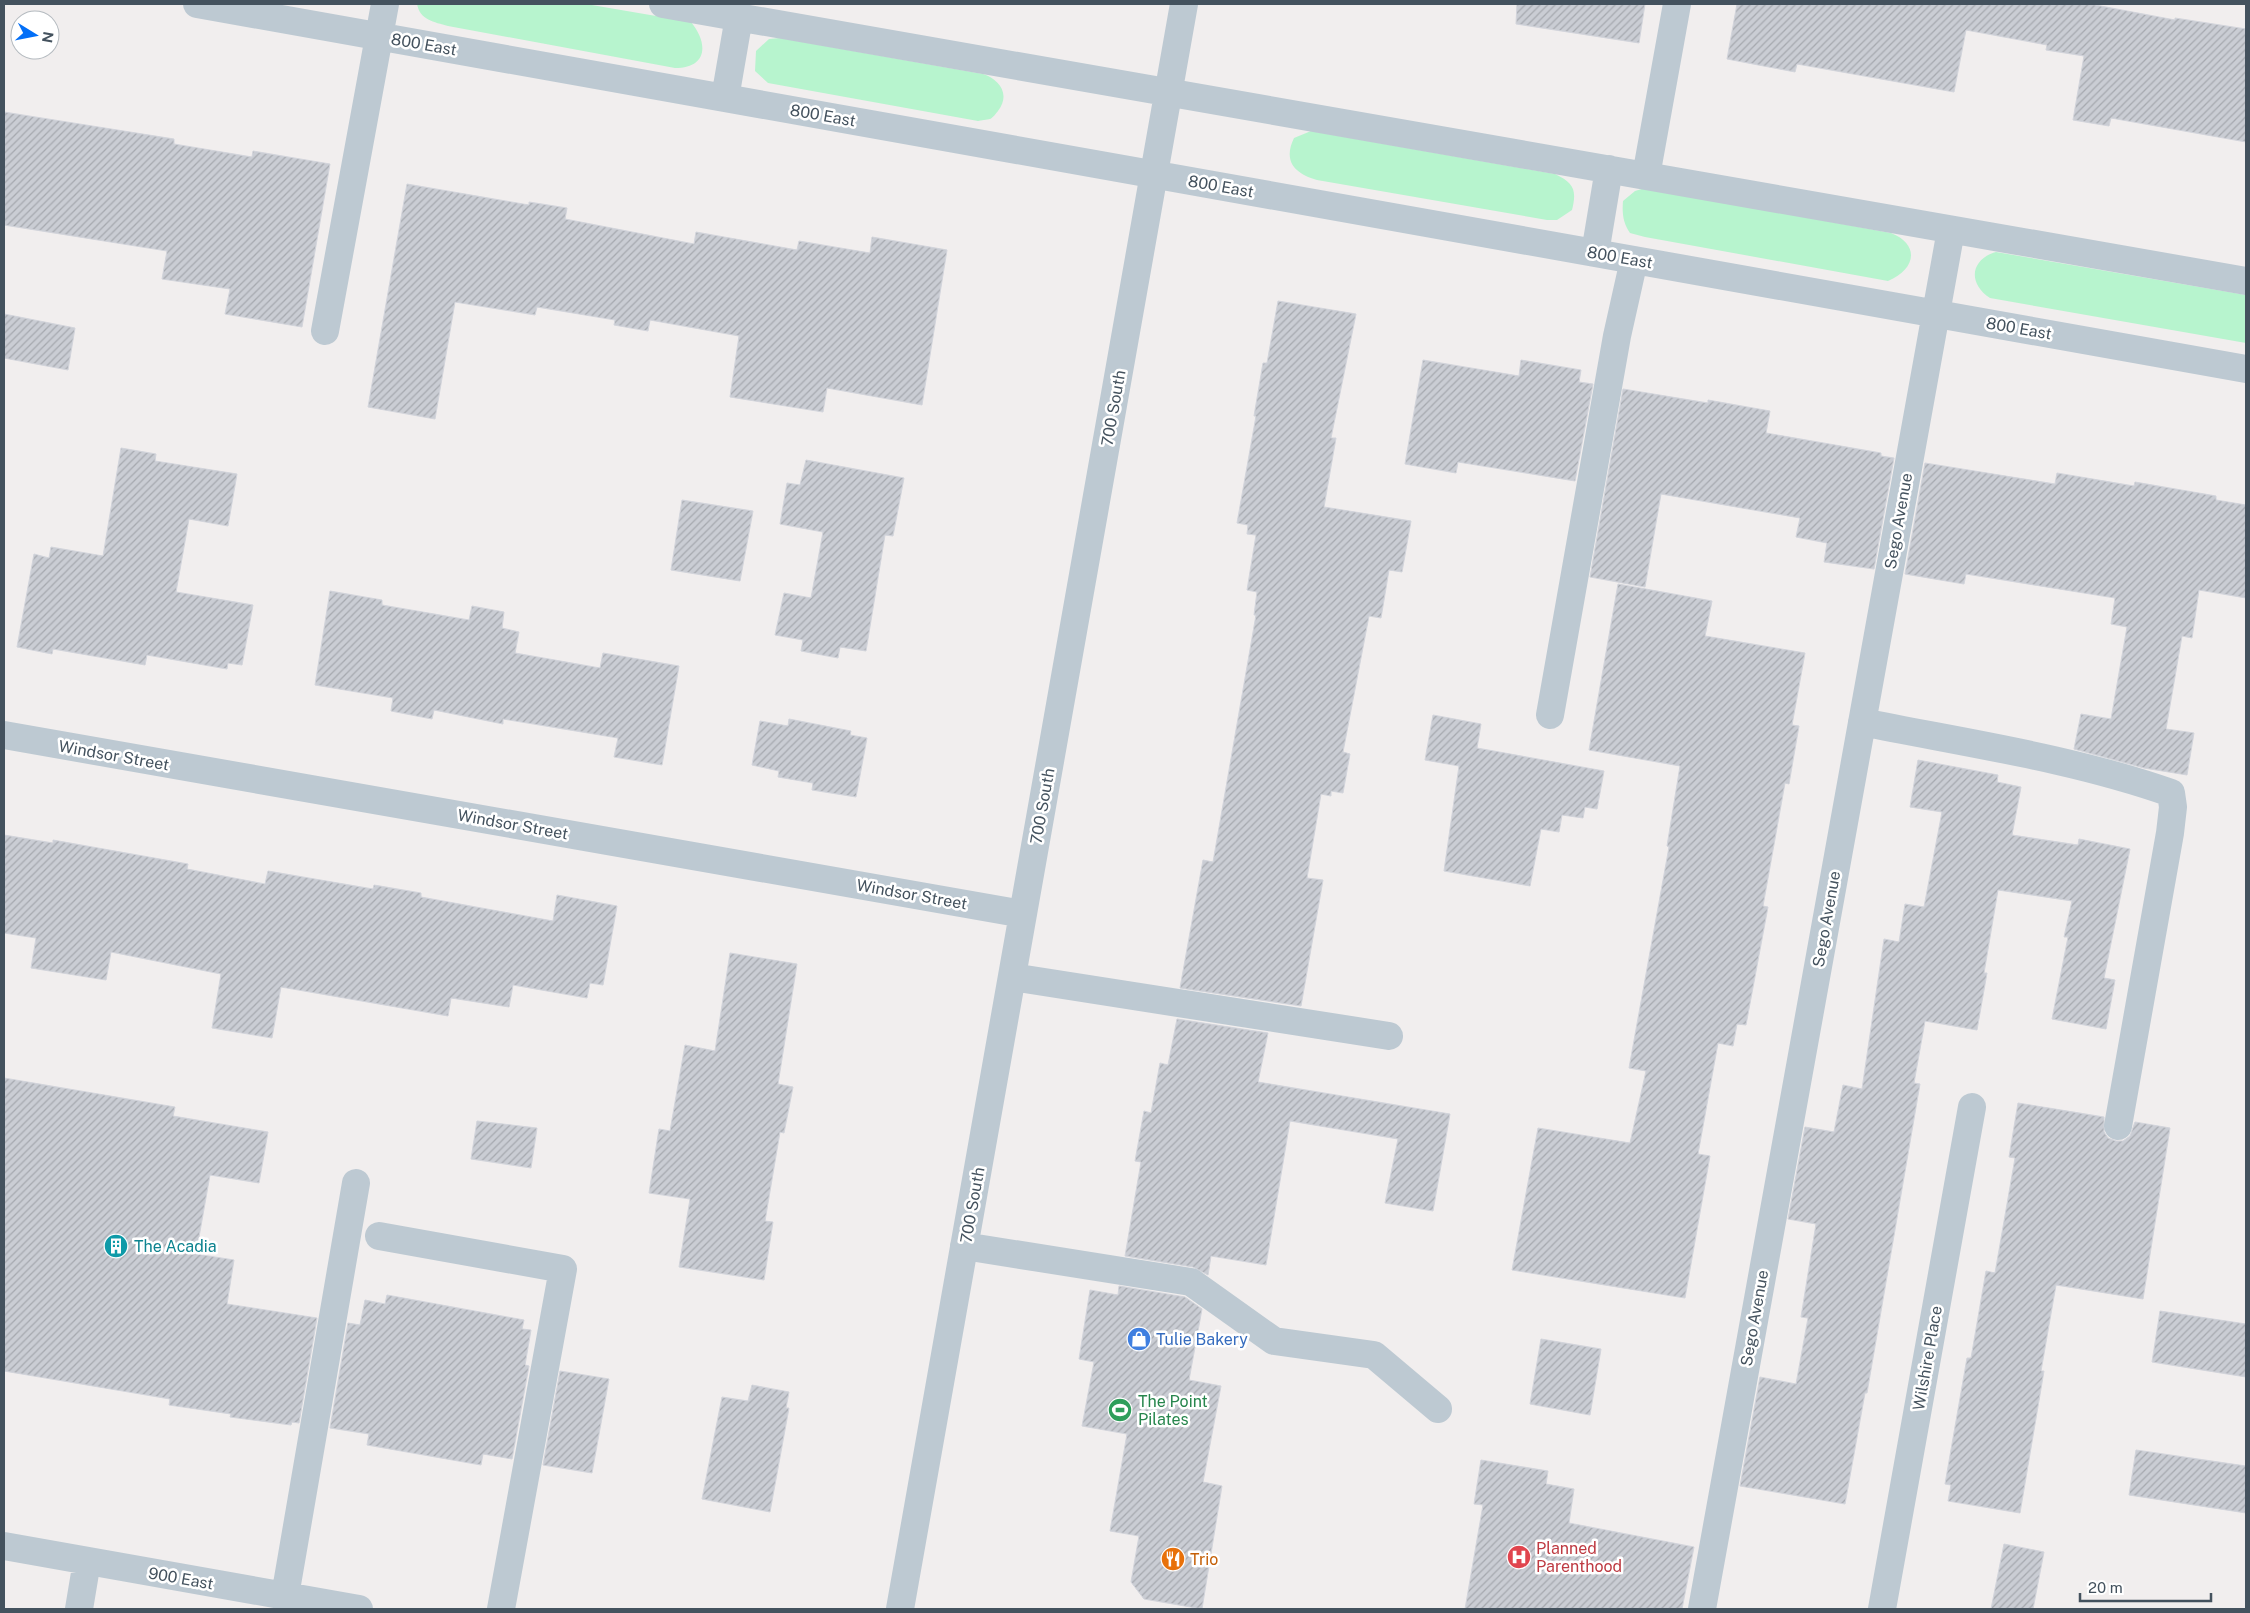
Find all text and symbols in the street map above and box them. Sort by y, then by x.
north arrow [10,10,60,60]
street label: 800 East [390,29,458,60]
text: N [39,30,57,44]
street label: 800 East [789,100,857,131]
street label: 800 East [1187,171,1255,202]
street label: 800 East [1586,242,1654,273]
street label: 800 East [1985,313,2053,344]
street label: 700 South [1097,368,1130,448]
street label: Sego Avenue [1881,472,1916,571]
street label: Windsor Street [57,736,171,775]
street label: 700 South [1026,766,1059,846]
street label: Windsor Street [456,805,570,844]
street label: Sego Avenue [1809,870,1844,969]
street label: Windsor Street [855,875,969,914]
street label: 700 South [956,1165,989,1245]
building icon: The Acadia [103,1233,129,1259]
place label: The Acadia [134,1237,217,1256]
street label: Sego Avenue [1737,1269,1772,1368]
street label: Wilshire Place [1909,1304,1946,1412]
shop icon: Tulie Bakery [1126,1326,1152,1352]
place label: Tulie Bakery [1156,1330,1248,1349]
place label: The Point Pilates [1138,1392,1208,1429]
sports icon: The Point Pilates [1107,1397,1133,1423]
place label: Planned Parenthood [1536,1539,1622,1576]
hospital icon: Planned Parenthood [1506,1544,1532,1570]
restaurant icon: Trio [1160,1546,1186,1572]
place label: Trio [1190,1550,1218,1569]
street label: 900 East [147,1563,215,1594]
scale bar [2080,1570,2211,1602]
text: 20 m [2088,1579,2123,1596]

